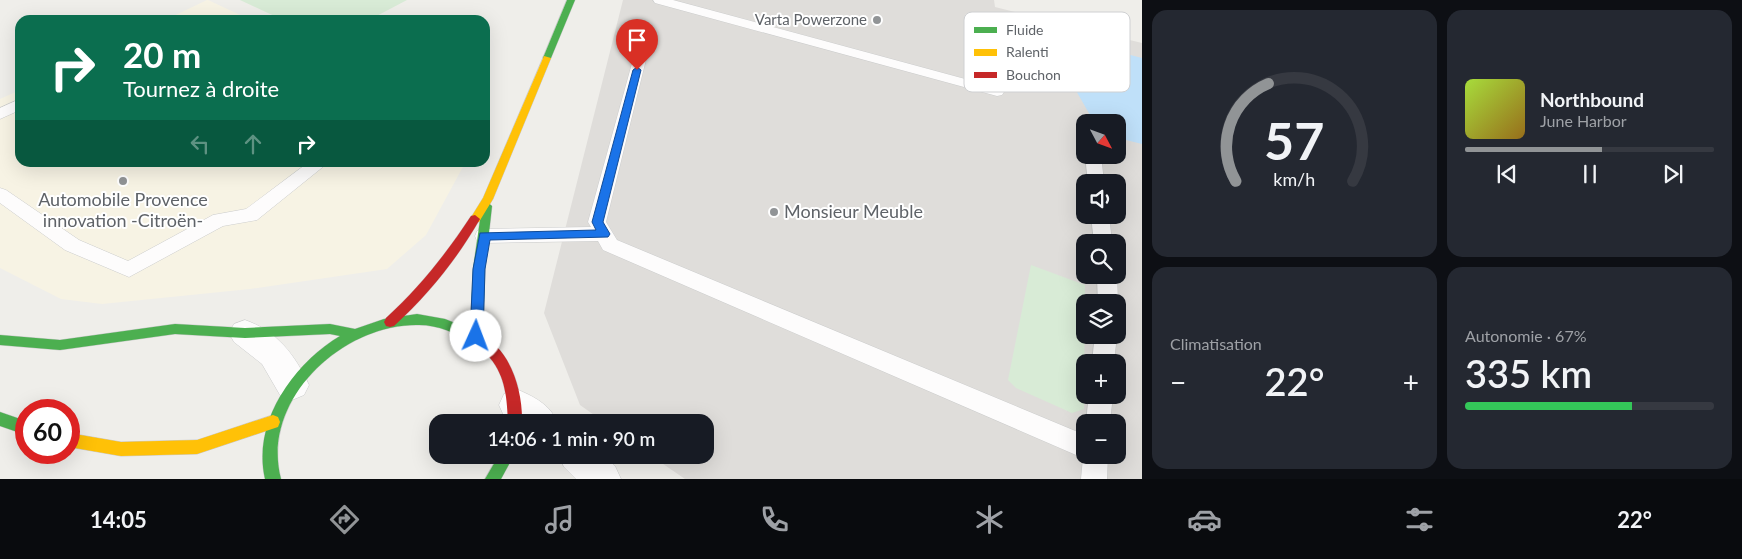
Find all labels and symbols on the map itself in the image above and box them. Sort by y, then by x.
place label: Varta Powerzone [755,10,867,28]
legend [964,12,1130,92]
marker: Varta Powerzone [871,14,883,26]
pin [616,19,658,70]
text: Fluide [1006,21,1044,38]
text: Ralenti [1006,43,1049,60]
text: Bouchon [1006,66,1061,83]
north arrow [1076,114,1126,164]
marker: Automobile Provence innovation -Citroën- [117,175,129,187]
place label: Automobile Provence innovation -Citroën- [38,188,208,231]
place label: Monsieur Meuble [784,200,923,222]
marker: Monsieur Meuble [768,206,780,218]
position arrow [449,309,501,361]
speed limit sign: 60 [15,399,80,464]

